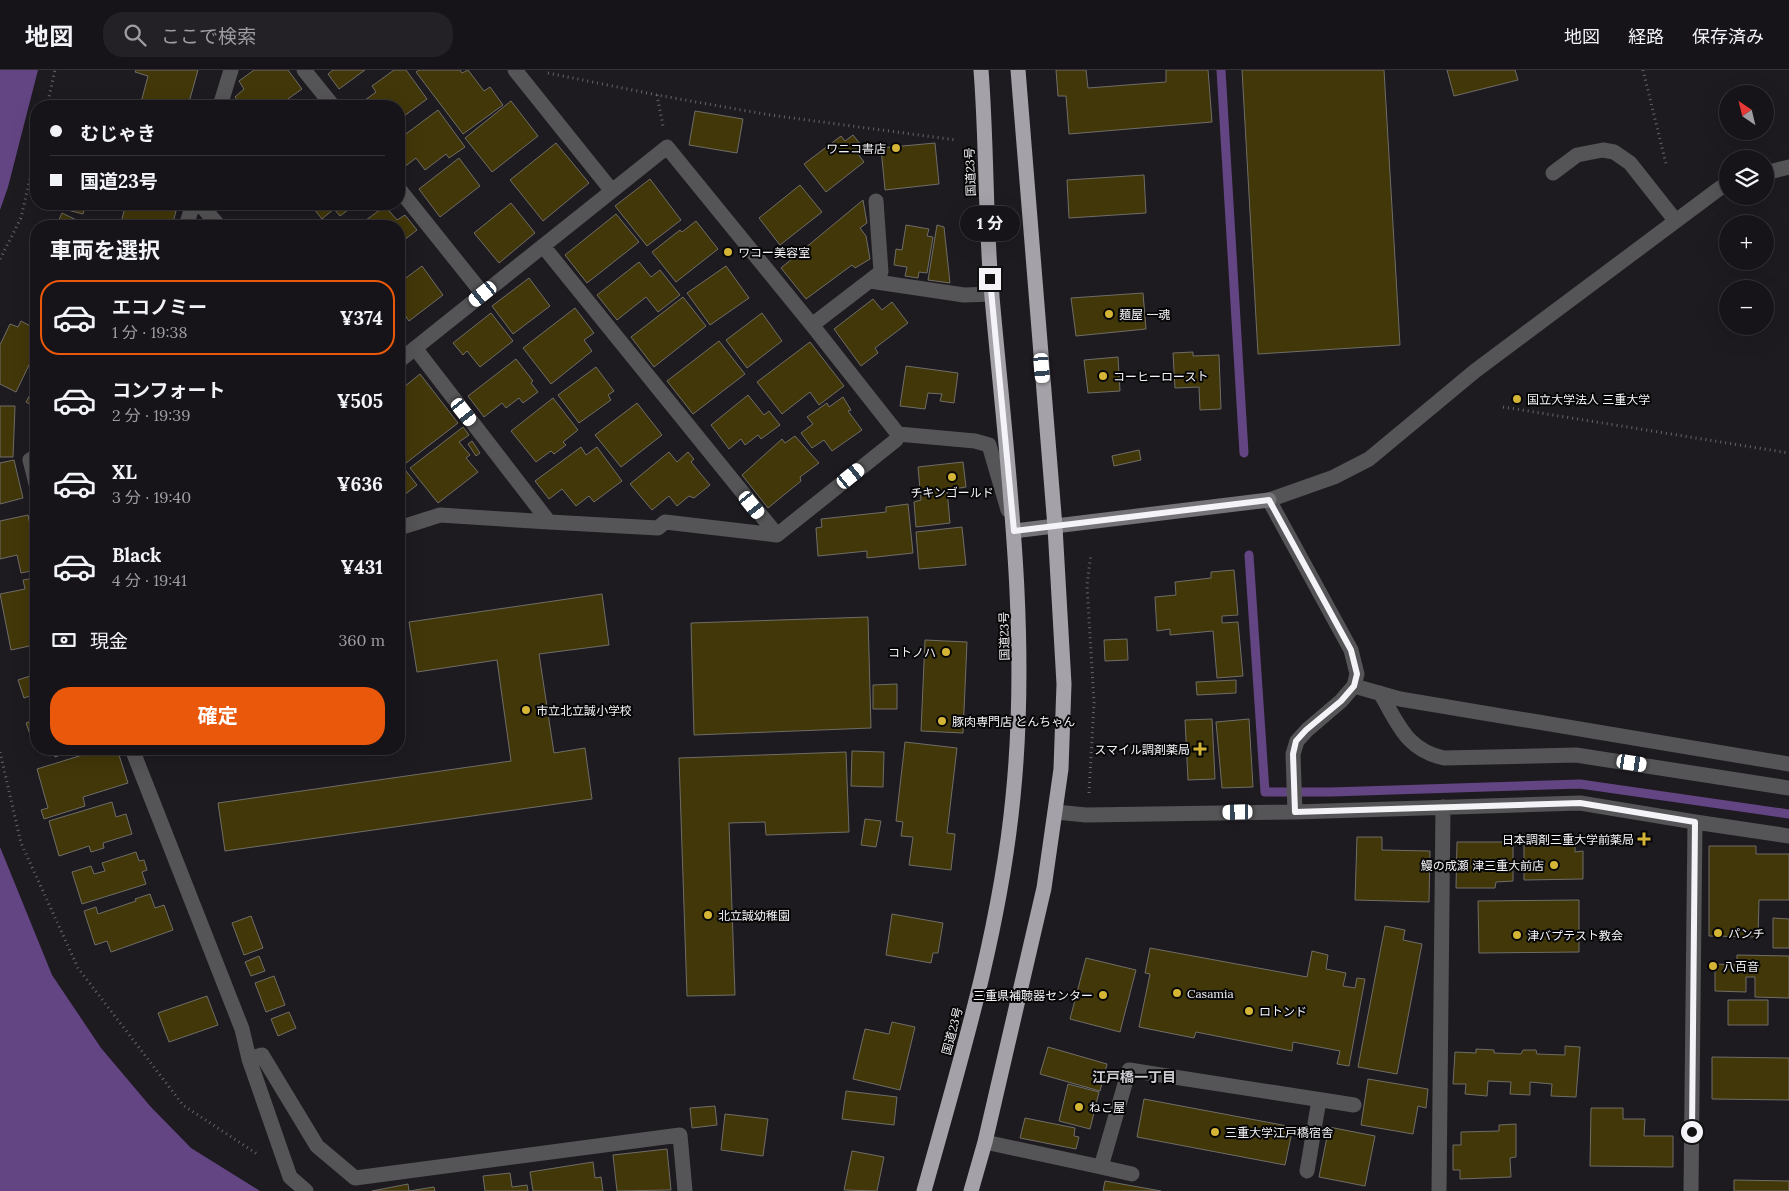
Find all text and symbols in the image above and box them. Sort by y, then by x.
search box [103,12,453,57]
text: 地図 [25,21,73,52]
icon: search [121,21,149,49]
text: ここで検索 [161,24,256,48]
text: 地図 [1564,25,1600,48]
text: 経路 [1628,25,1664,48]
text: 保存済み [1692,25,1764,48]
north arrow [1719,85,1774,140]
map controls [1719,85,1774,335]
text: むじゃき [80,121,156,145]
place label: ワニコ書店 [826,141,886,156]
marker: ワニコ書店 [890,142,902,154]
street label: 国道23号 [962,147,978,197]
button: layers [1719,150,1774,205]
text: 国道23号 [80,169,158,193]
callout: 1 分 [960,206,1020,242]
text: 1 分 [977,213,1003,233]
button: + [1719,215,1774,270]
text: 車両を選択 [50,236,160,264]
place label: ワコー美容室 [738,245,810,260]
marker: ワコー美容室 [722,246,734,258]
route end [979,268,1001,290]
car [466,279,499,309]
button: − [1719,280,1774,335]
icon: car [52,295,97,340]
text: エコノミー [112,295,207,319]
text: ¥374 [340,306,383,330]
place label: 麺屋 一魂 [1119,307,1170,322]
marker: 麺屋 一魂 [1103,308,1115,320]
text: 1 分 · 19:38 [112,322,187,342]
car [1033,352,1050,384]
place label: コーヒーロースト [1113,369,1208,384]
marker: コーヒーロースト [1097,370,1109,382]
icon: car [52,378,97,423]
text: コンフォート [112,378,225,402]
text: ¥505 [337,389,383,413]
place label: 国立大学法人 三重大学 [1527,392,1650,407]
marker: 国立大学法人 三重大学 [1511,393,1523,405]
car [448,396,479,428]
text: 2 分 · 19:39 [112,405,190,425]
text: XL [112,460,137,484]
icon: car [52,461,97,506]
car [834,461,867,491]
marker: チキンゴールド [946,471,958,483]
text: ¥636 [337,472,383,496]
place label: チキンゴールド [910,485,994,500]
text: 3 分 · 19:40 [112,487,191,507]
car [736,489,767,521]
text: Black [112,543,161,567]
icon: car [52,544,97,589]
text: ¥431 [341,555,383,579]
text: 4 分 · 19:41 [112,570,187,590]
street label: 国道23号 [996,611,1012,661]
icon: cash [50,626,78,654]
text: 現金 [90,629,128,653]
text: 360 m [338,630,385,650]
place label: コトノハ [888,645,936,660]
marker: コトノハ [940,646,952,658]
button: 確定 [50,687,385,745]
place label: 市立北立誠小学校 [536,703,632,718]
marker: 市立北立誠小学校 [520,704,532,716]
place label: 豚肉専門店 とんちゃん [952,714,1075,729]
marker: 豚肉専門店 とんちゃん [936,715,948,727]
place label: スマイル調剤薬局 [1094,742,1190,757]
marker: スマイル調剤薬局 [1194,743,1206,755]
car [1616,753,1647,773]
car [1222,804,1253,820]
place label: 日本調剤三重大学前薬局 [1502,832,1634,847]
marker: 日本調剤三重大学前薬局 [1638,833,1650,845]
place label: 鰻の成瀬 津三重大前店 [1421,858,1544,873]
marker: 鰻の成瀬 津三重大前店 [1548,859,1560,871]
place label: 北立誠幼稚園 [718,908,790,923]
marker: 北立誠幼稚園 [702,909,714,921]
place label: パンチ [1728,926,1765,941]
marker: パンチ [1712,927,1724,939]
place label: 津バプテスト教会 [1527,928,1623,943]
marker: 津バプテスト教会 [1511,929,1523,941]
place label: 八百音 [1723,959,1759,974]
marker: 八百音 [1707,960,1719,972]
place label: Casamia [1187,986,1234,1001]
marker: Casamia [1171,987,1183,999]
place label: 三重県補聴器センター [973,988,1093,1003]
marker: 三重県補聴器センター [1097,989,1109,1001]
place label: ロトンド [1259,1004,1307,1019]
street label: 国道23号 [938,1005,966,1057]
marker: ロトンド [1243,1005,1255,1017]
district label: 江戸橋一丁目 [1092,1068,1176,1086]
place label: ねこ屋 [1089,1100,1125,1115]
marker: ねこ屋 [1073,1101,1085,1113]
route start [1681,1121,1703,1143]
place label: 三重大学江戸橋宿舎 [1225,1125,1333,1140]
marker: 三重大学江戸橋宿舎 [1209,1126,1221,1138]

